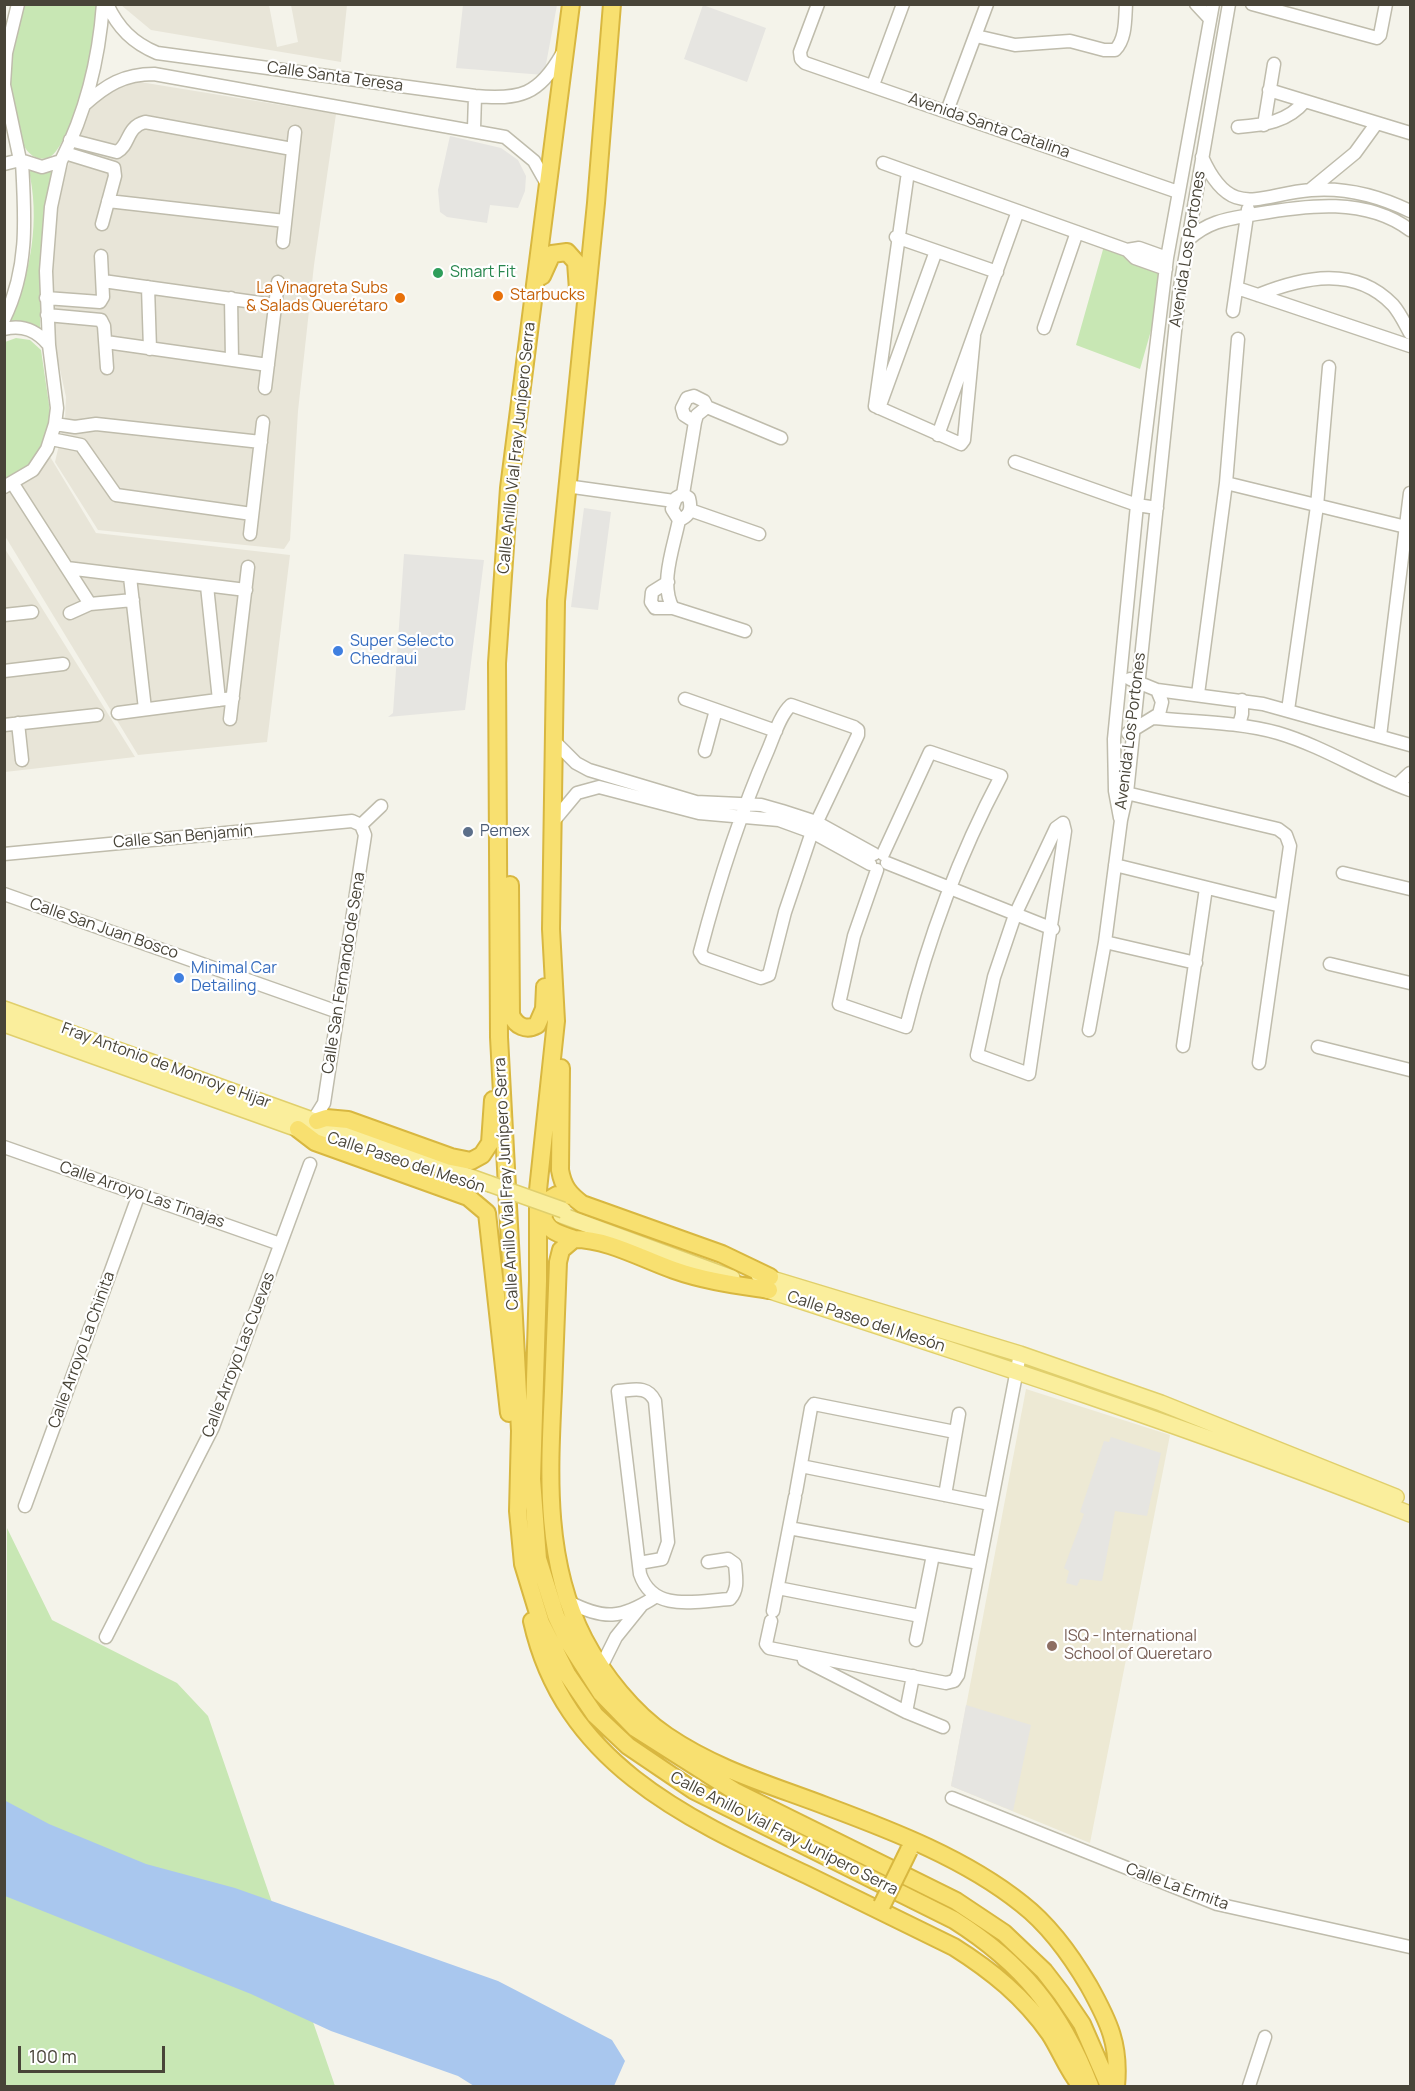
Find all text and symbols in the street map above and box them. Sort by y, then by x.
street label: Calle Santa Teresa [266,58,404,96]
street label: Avenida Santa Catalina [906,89,1072,163]
street label: Avenida Los Portones [1166,169,1210,329]
place label: Smart Fit [450,263,516,283]
marker: Smart Fit [431,266,445,280]
place label: La Vinagreta Subs & Salads Querétaro [246,279,388,317]
place label: Starbucks [510,286,585,306]
marker: Starbucks [491,289,505,303]
marker: La Vinagreta Subs & Salads Querétaro [393,291,407,305]
street label: Calle Anillo Vial Fray Junípero Serra [494,321,540,575]
place label: Super Selecto Chedraui [350,632,454,670]
marker: Super Selecto Chedraui [331,644,345,658]
street label: Avenida Los Portones [1112,651,1150,811]
street label: Calle San Benjamín [112,821,254,853]
place label: Pemex [480,822,530,842]
marker: Pemex [461,825,475,839]
street label: Calle San Fernando de Sena [319,871,369,1075]
street label: Calle San Juan Bosco [27,895,181,963]
place label: Minimal Car Detailing [191,959,277,997]
marker: Minimal Car Detailing [172,971,186,985]
street label: Fray Antonio de Monroy e Hijar [59,1019,273,1113]
street label: Calle Anillo Vial Fray Junípero Serra [491,1057,523,1311]
street label: Calle Paseo del Mesón [325,1128,487,1198]
street label: Calle Arroyo Las Tinajas [57,1158,227,1232]
street label: Calle Arroyo La Chinita [45,1269,119,1431]
street label: Calle Arroyo Las Cuevas [199,1270,279,1440]
street label: Calle Paseo del Mesón [785,1287,947,1357]
place label: ISQ - International School of Queretaro [1064,1627,1212,1665]
marker: ISQ - International School of Queretaro [1045,1639,1059,1653]
street label: Calle Anillo Vial Fray Junípero Serra [667,1768,901,1900]
street label: Calle La Ermita [1123,1859,1231,1915]
scale bar [21,2034,168,2072]
text: 100 m [29,2044,77,2068]

